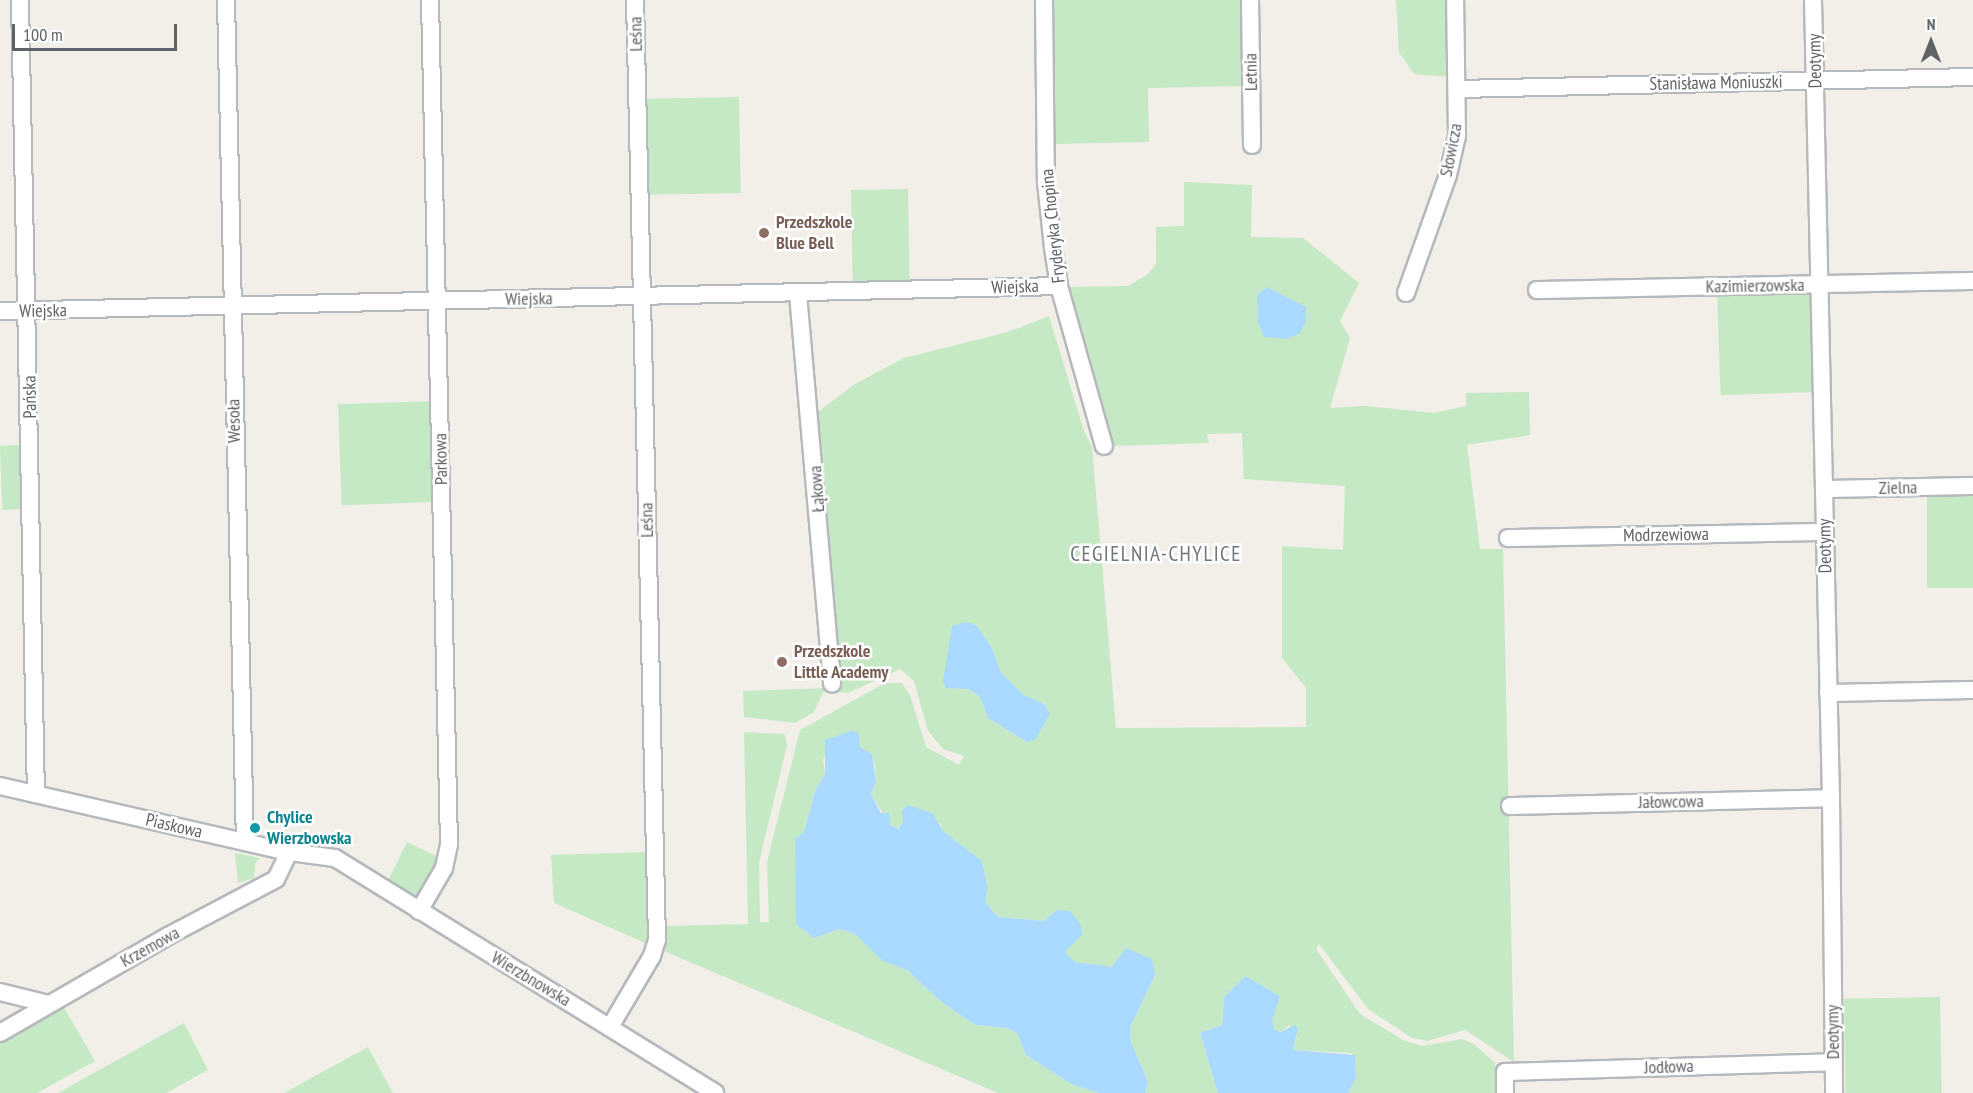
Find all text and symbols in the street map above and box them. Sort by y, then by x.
scale bar [15,12,180,50]
north arrow [1901,12,1961,72]
text: N [1927,14,1935,34]
street label: Leśna [625,16,647,52]
text: 100 m [23,23,63,46]
street label: Deotymy [1804,34,1826,88]
street label: Letnia [1240,53,1262,91]
street label: Stanisława Moniuszki [1649,71,1783,95]
street label: Słowicza [1435,121,1467,179]
street label: Fryderyka Chopina [1036,168,1070,284]
place label: Przedszkole Blue Bell [776,212,852,254]
marker: Przedszkole Blue Bell [757,226,771,240]
street label: Kazimierzowska [1705,274,1805,298]
street label: Wiejska [991,275,1039,299]
street label: Wiejska [505,288,553,310]
street label: Wiejska [19,300,67,322]
street label: Pańska [19,375,41,419]
street label: Wesoła [223,399,245,443]
street label: Parkowa [430,433,452,485]
street label: Łąkowa [805,465,829,513]
street label: Zielna [1879,477,1917,499]
street label: Leśna [636,502,658,538]
street label: Deotymy [1814,519,1836,573]
street label: Modrzewiowa [1623,523,1709,547]
district label: CEGIELNIA-CHYLICE [1070,541,1242,567]
place label: Przedszkole Little Academy [794,641,889,684]
marker: Przedszkole Little Academy [775,655,789,669]
street label: Jałowcowa [1638,791,1704,813]
place label: Chylice Wierzbowska [267,807,352,850]
street label: Piaskowa [144,809,204,843]
marker: Chylice Wierzbowska [248,821,262,835]
street label: Krzemowa [117,922,183,972]
street label: Wierzbnowska [487,947,575,1011]
street label: Deotymy [1822,1005,1844,1059]
street label: Jodłowa [1644,1055,1694,1079]

